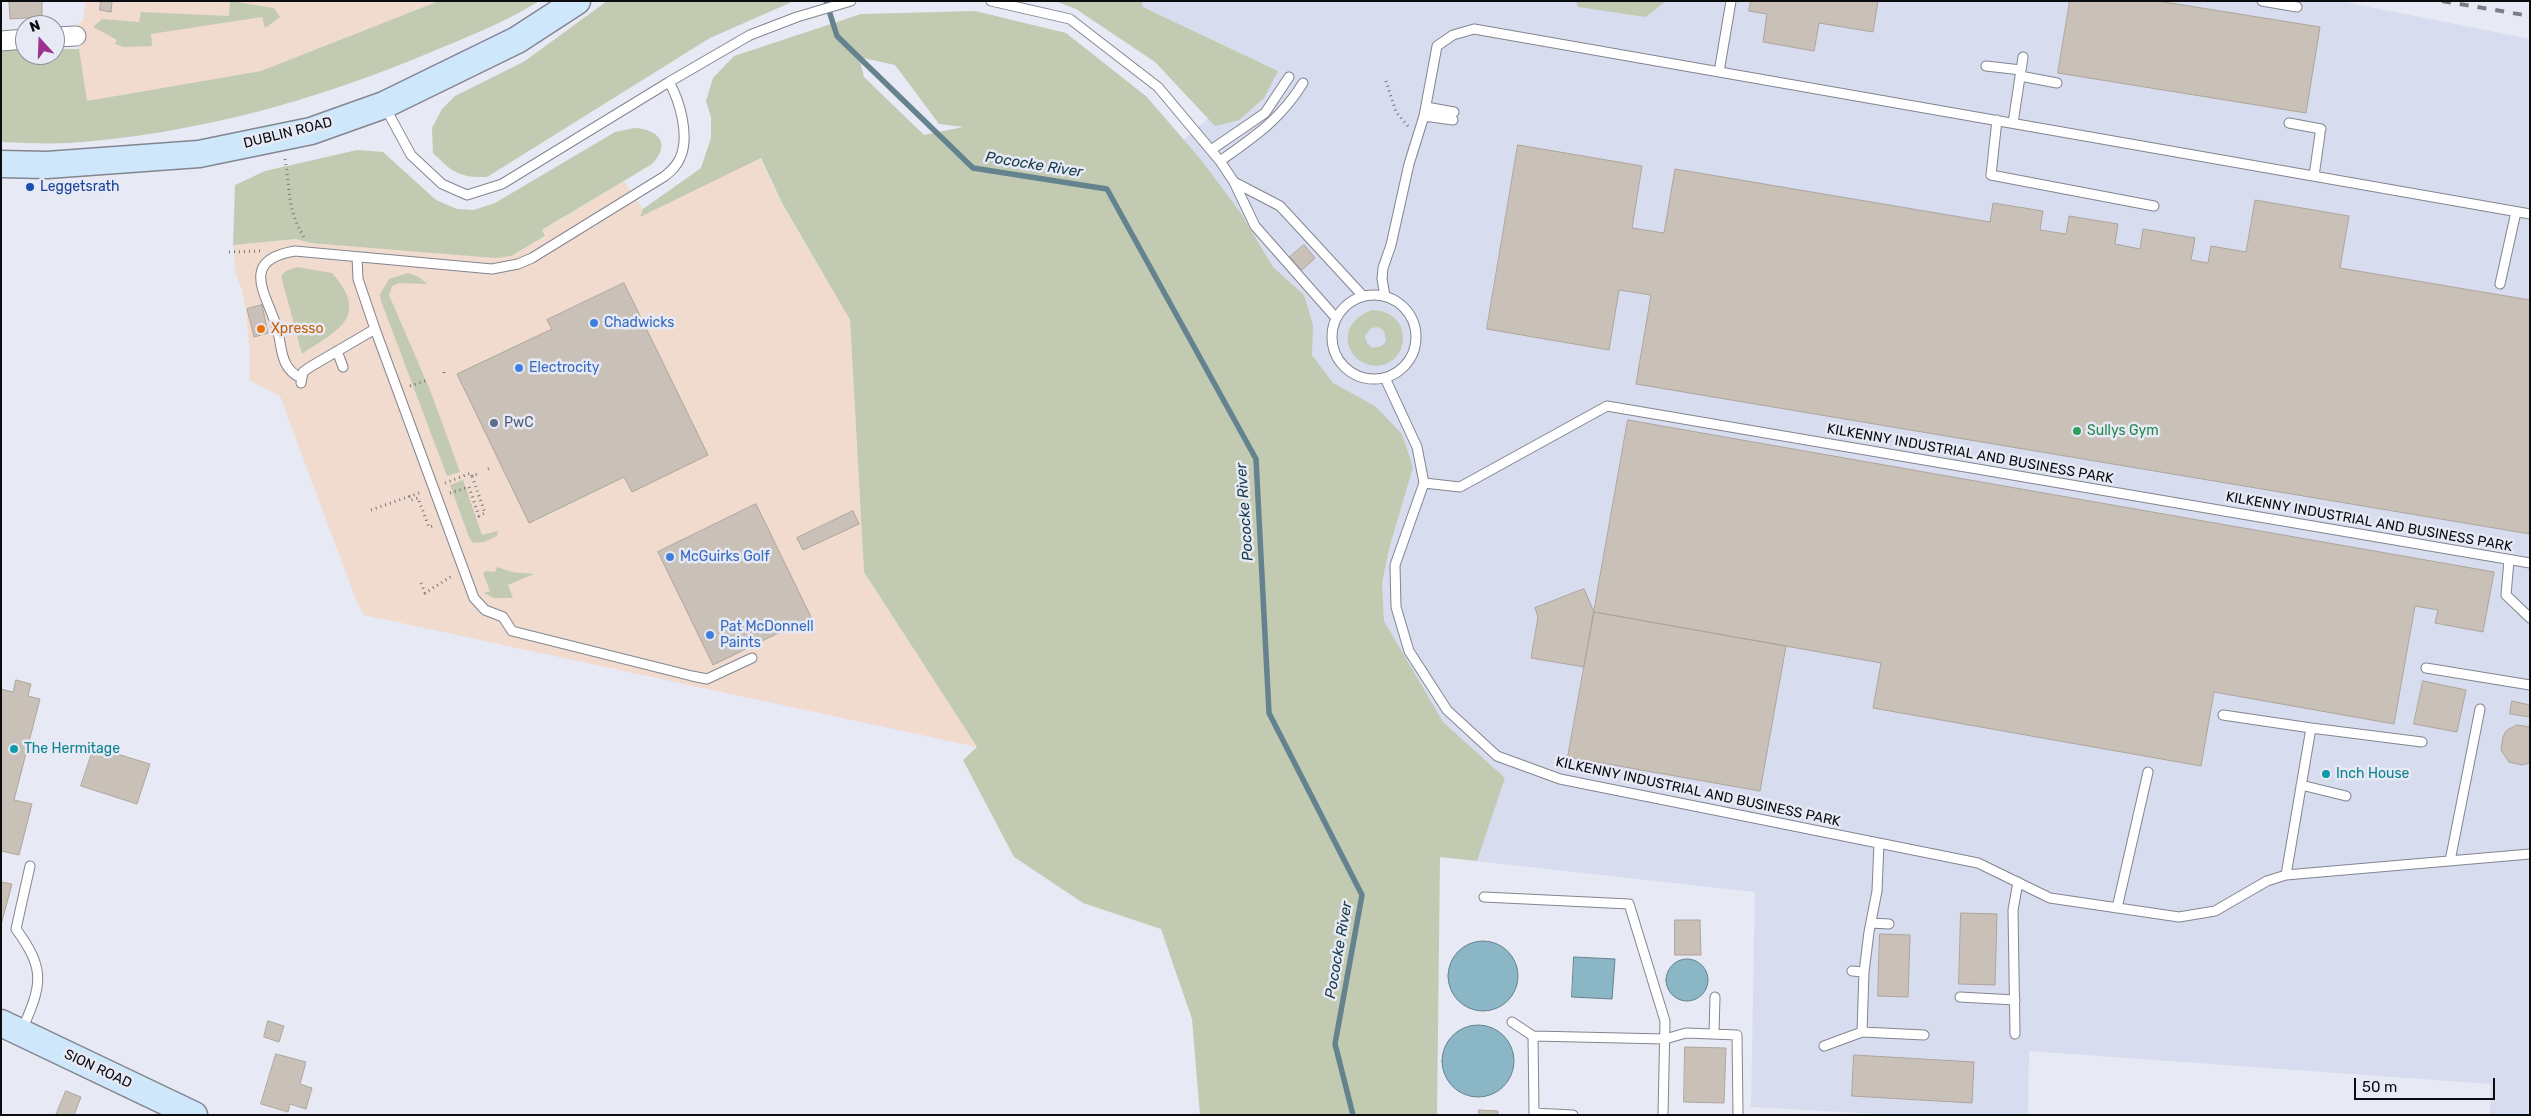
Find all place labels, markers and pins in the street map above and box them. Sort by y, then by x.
place label: Leggetsrath [40,179,120,195]
marker: Leggetsrath [24,181,36,193]
place label: Chadwicks [604,315,674,331]
marker: Chadwicks [588,317,600,329]
place label: Xpresso [271,321,324,337]
marker: Xpresso [255,323,267,335]
place label: Electrocity [529,360,599,376]
marker: Electrocity [513,362,525,374]
place label: PwC [504,415,534,431]
marker: PwC [488,417,500,429]
place label: Sullys Gym [2087,423,2159,439]
marker: Sullys Gym [2071,425,2083,437]
place label: McGuirks Golf [680,549,770,565]
marker: McGuirks Golf [664,551,676,563]
place label: Pat McDonnell Paints [720,619,814,652]
marker: Pat McDonnell Paints [704,629,716,641]
place label: The Hermitage [24,741,120,757]
marker: The Hermitage [8,743,20,755]
place label: Inch House [2336,766,2409,782]
marker: Inch House [2320,768,2332,780]

